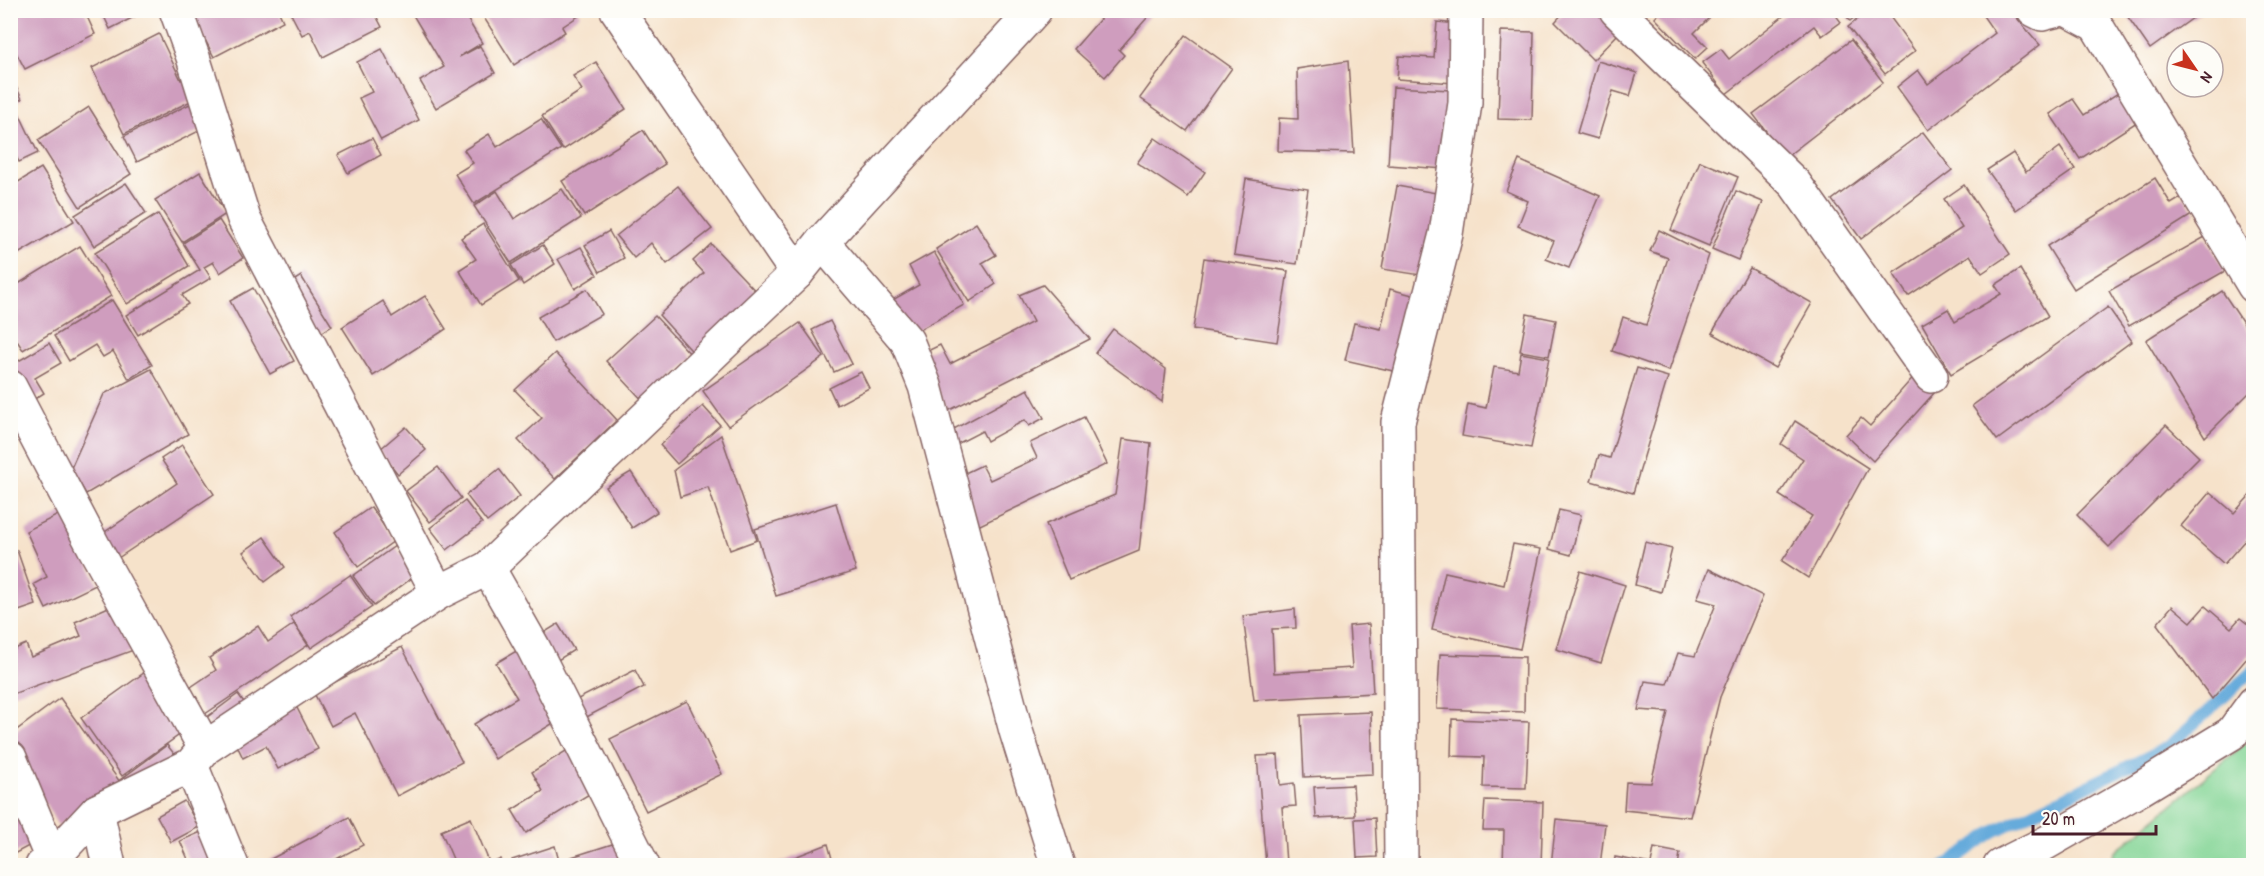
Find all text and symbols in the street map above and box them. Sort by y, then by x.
north arrow [2165,39,2225,99]
text: N [2196,68,2219,88]
scale bar [2033,798,2156,836]
text: 20 m [2042,806,2075,831]

